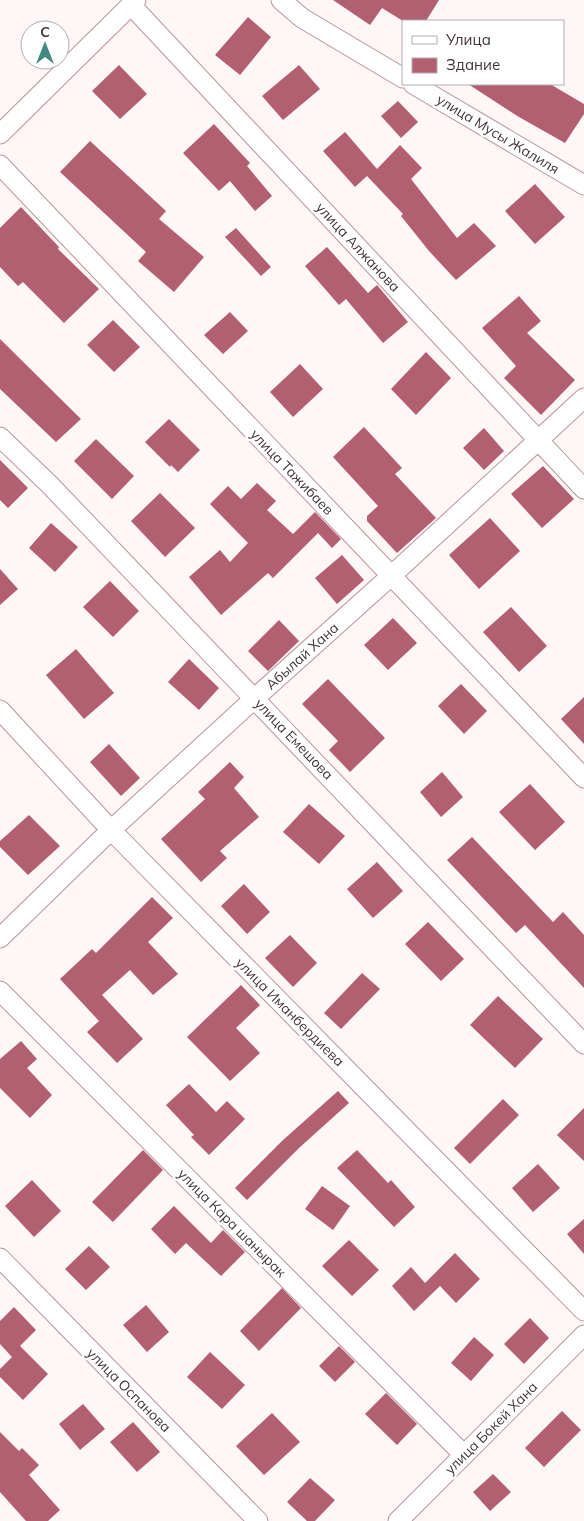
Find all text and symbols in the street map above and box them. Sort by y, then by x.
north arrow [20,20,70,70]
legend [402,20,564,85]
text: С [40,23,50,41]
text: Улица [445,30,491,49]
text: Здание [446,55,500,74]
street label: улица Мусы Жалиля [433,90,563,178]
street label: улица Алжанова [312,199,404,295]
street label: улица Тажибаев [247,425,338,519]
street label: Абылай Хана [262,619,342,693]
street label: улица Емешова [251,695,337,783]
street label: улица Иманбердиева [232,954,348,1070]
street label: улица Кара шанырак [174,1165,290,1281]
street label: улица Оспанова [83,1344,175,1436]
street label: улица Бокей Хана [441,1378,541,1478]

